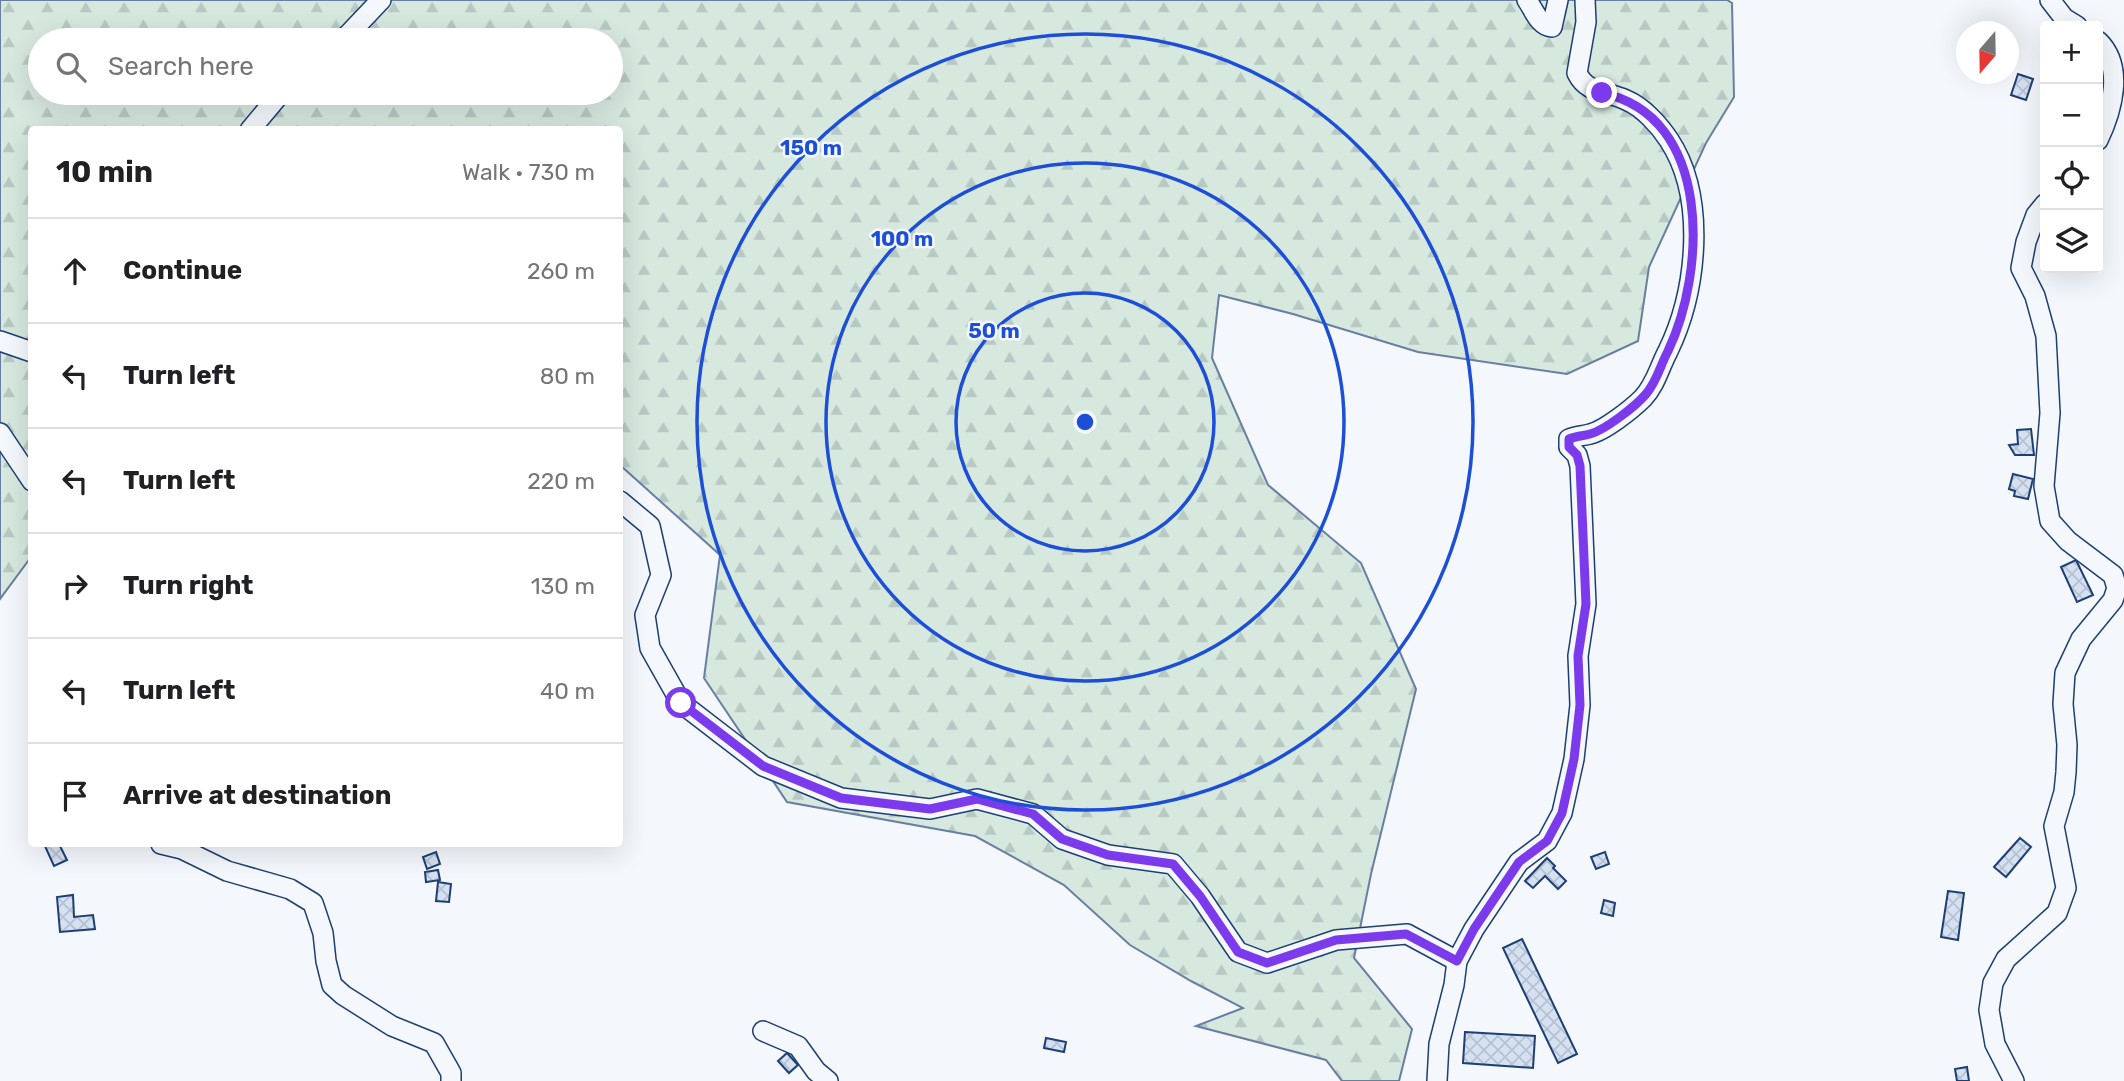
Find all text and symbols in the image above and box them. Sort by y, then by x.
north arrow [1956,21,2019,84]
map controls [2040,21,2103,273]
button: + [2040,21,2103,84]
search box [28,28,623,105]
icon: search [52,48,90,86]
text: Search here [108,51,254,82]
route end [1586,77,1617,108]
button: − [2040,84,2103,147]
text: 150 m [780,135,842,160]
button: locate [2040,147,2103,210]
text: 10 min [56,154,153,190]
text: Walk · 730 m [462,158,595,186]
button: layers [2040,210,2103,273]
text: 100 m [871,226,933,251]
icon: ahead [56,252,94,290]
text: Continue [123,255,242,286]
text: 260 m [527,257,595,285]
text: 50 m [968,318,1020,343]
icon: left [56,357,94,395]
text: Turn left [123,360,235,391]
text: 80 m [540,362,595,390]
centre of rings [1073,410,1097,434]
icon: left [56,462,94,500]
text: Turn left [123,465,235,496]
text: 220 m [527,467,595,495]
icon: right [56,567,94,605]
text: Turn right [123,570,253,601]
text: 130 m [531,572,595,600]
icon: left [56,672,94,710]
text: Turn left [123,675,235,706]
text: 40 m [540,677,595,705]
route start [665,687,696,718]
icon: arrive [56,777,94,815]
text: Arrive at destination [123,780,391,811]

